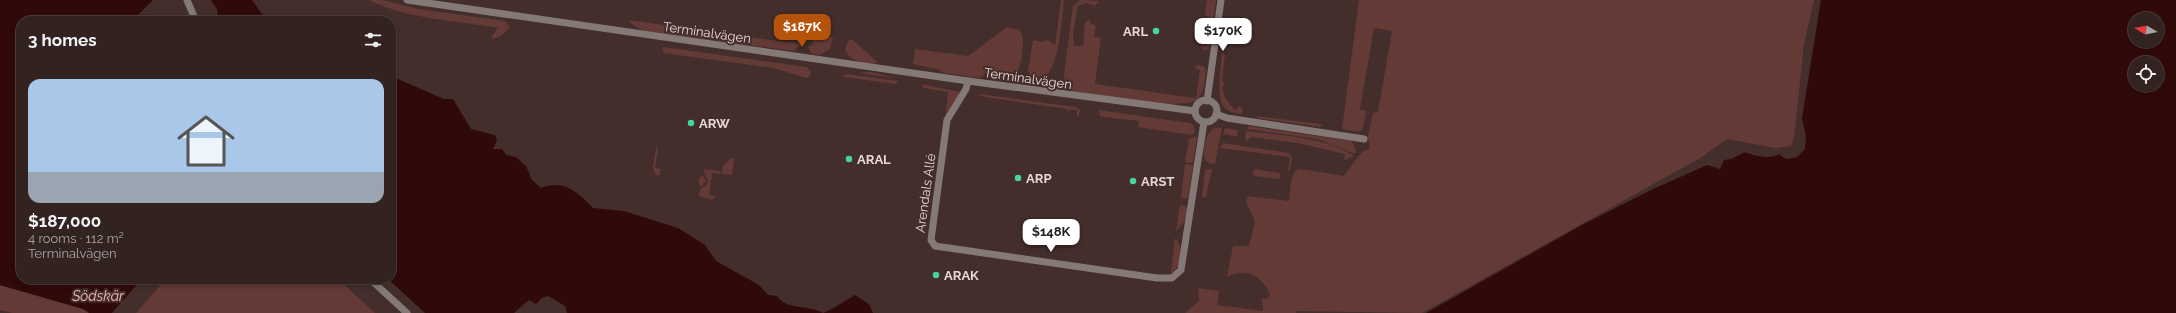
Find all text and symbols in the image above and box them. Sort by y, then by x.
north arrow [2128,12,2164,48]
map controls [2128,12,2164,92]
pin: $187K [774,14,830,48]
pin: $170K [1195,18,1251,52]
street label: Terminalvägen [662,19,752,46]
text: $187K [783,19,821,34]
text: $170K [1204,23,1242,38]
place label: ARL [1123,24,1148,39]
marker: ARL [1151,26,1161,36]
icon: filters [362,29,384,51]
text: 3 homes [28,30,97,50]
button: locate [2128,56,2164,92]
street label: Terminalvägen [983,65,1073,92]
icon: home [170,105,242,177]
place label: ARW [699,116,730,131]
marker: ARW [686,118,696,128]
place label: ARAL [857,152,891,167]
street label: Arendals Allé [913,152,939,234]
marker: ARAL [844,154,854,164]
place label: ARP [1026,171,1051,186]
marker: ARP [1013,173,1023,183]
place label: ARST [1141,174,1174,189]
marker: ARST [1128,176,1138,186]
text: $187,000 [28,211,101,231]
pin: $148K [1023,219,1079,253]
text: $148K [1032,224,1070,239]
text: 4 rooms · 112 m² [28,231,124,246]
text: Terminalvägen [28,246,117,261]
place label: ARAK [944,268,979,283]
marker: ARAK [931,270,941,280]
water label: Södskär [71,288,125,304]

